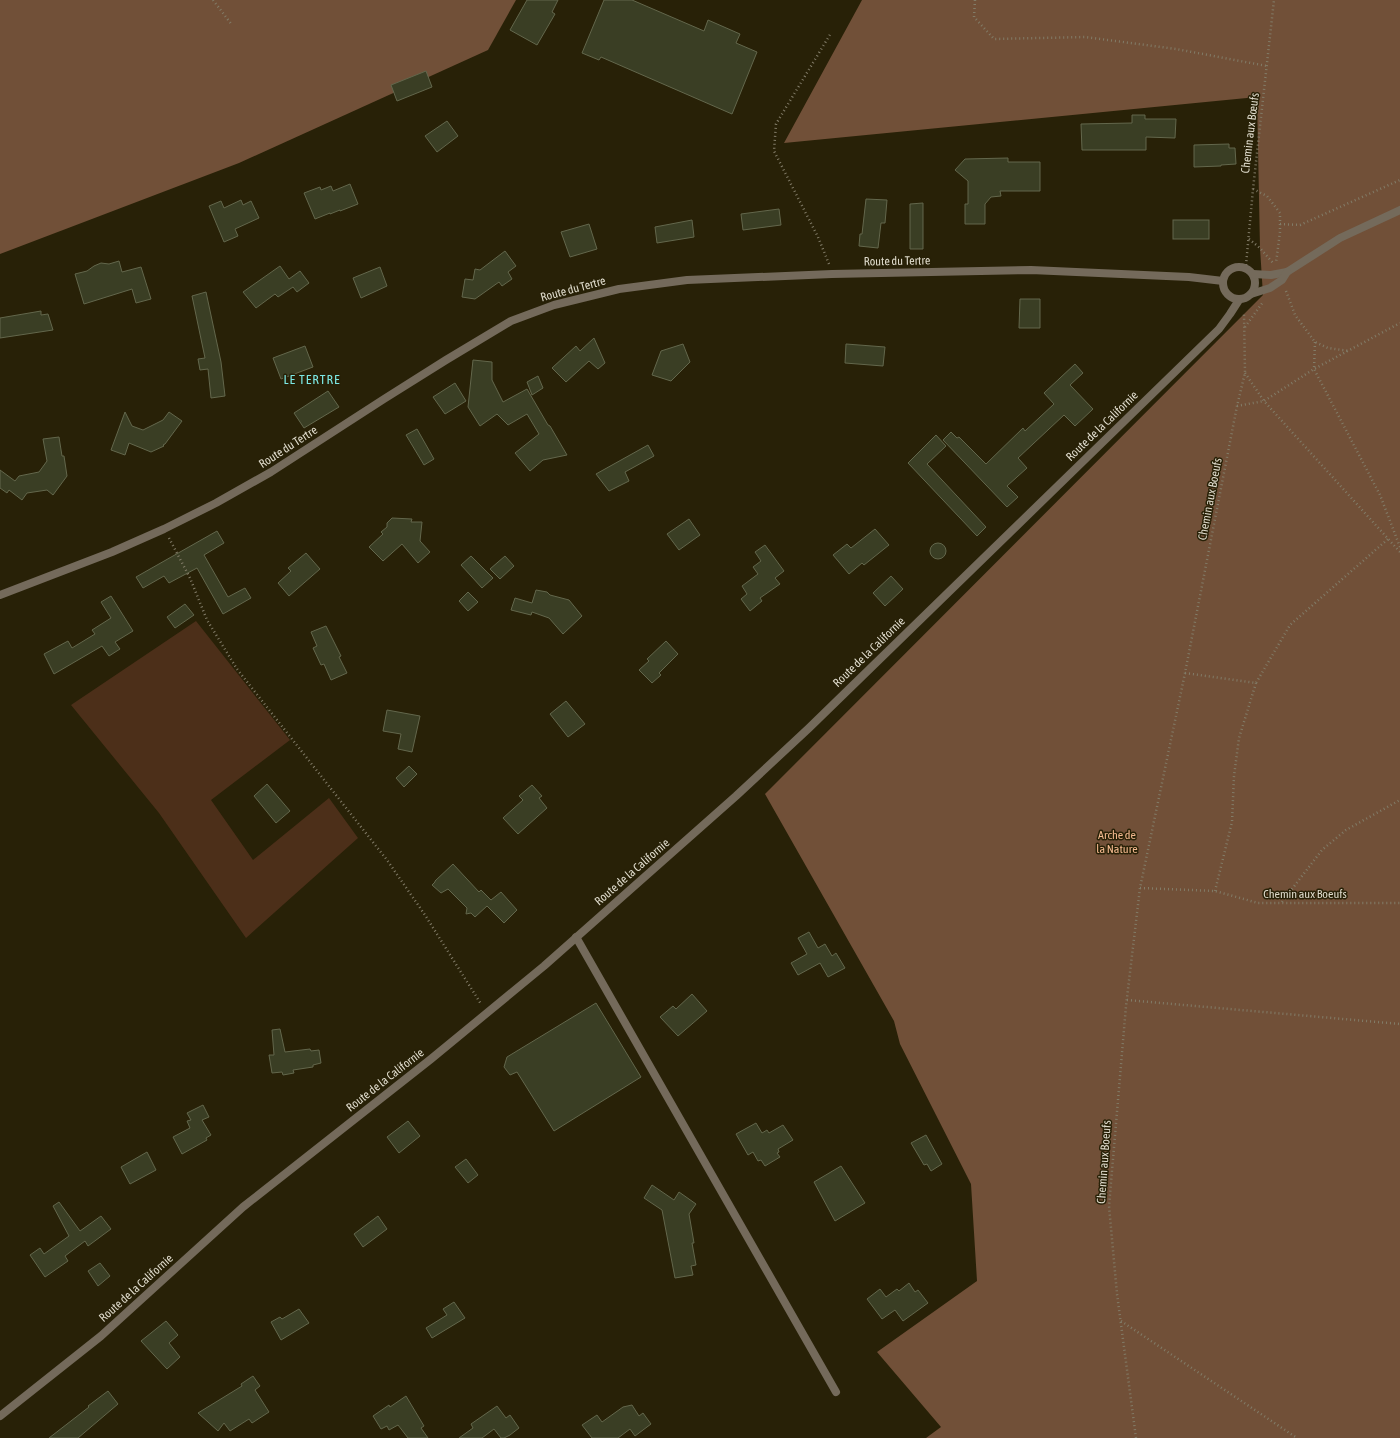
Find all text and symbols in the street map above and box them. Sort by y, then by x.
street label: Chemin aux Bœufs [1238,92,1262,174]
street label: Route du Tertre [863,253,931,269]
street label: Route du Tertre [539,274,607,304]
district label: LE TERTRE [284,372,340,387]
street label: Route de la Californie [1063,388,1141,464]
street label: Route du Tertre [256,423,320,471]
street label: Chemin aux Boeufs [1195,457,1225,541]
street label: Route de la Californie [830,614,908,690]
park label: Arche de la Nature [1096,828,1138,856]
street label: Route de la Californie [592,836,672,908]
street label: Chemin aux Boeufs [1263,887,1347,901]
street label: Route de la Californie [343,1045,427,1115]
street label: Chemin aux Boeufs [1094,1120,1114,1204]
street label: Route de la Californie [96,1251,176,1325]

